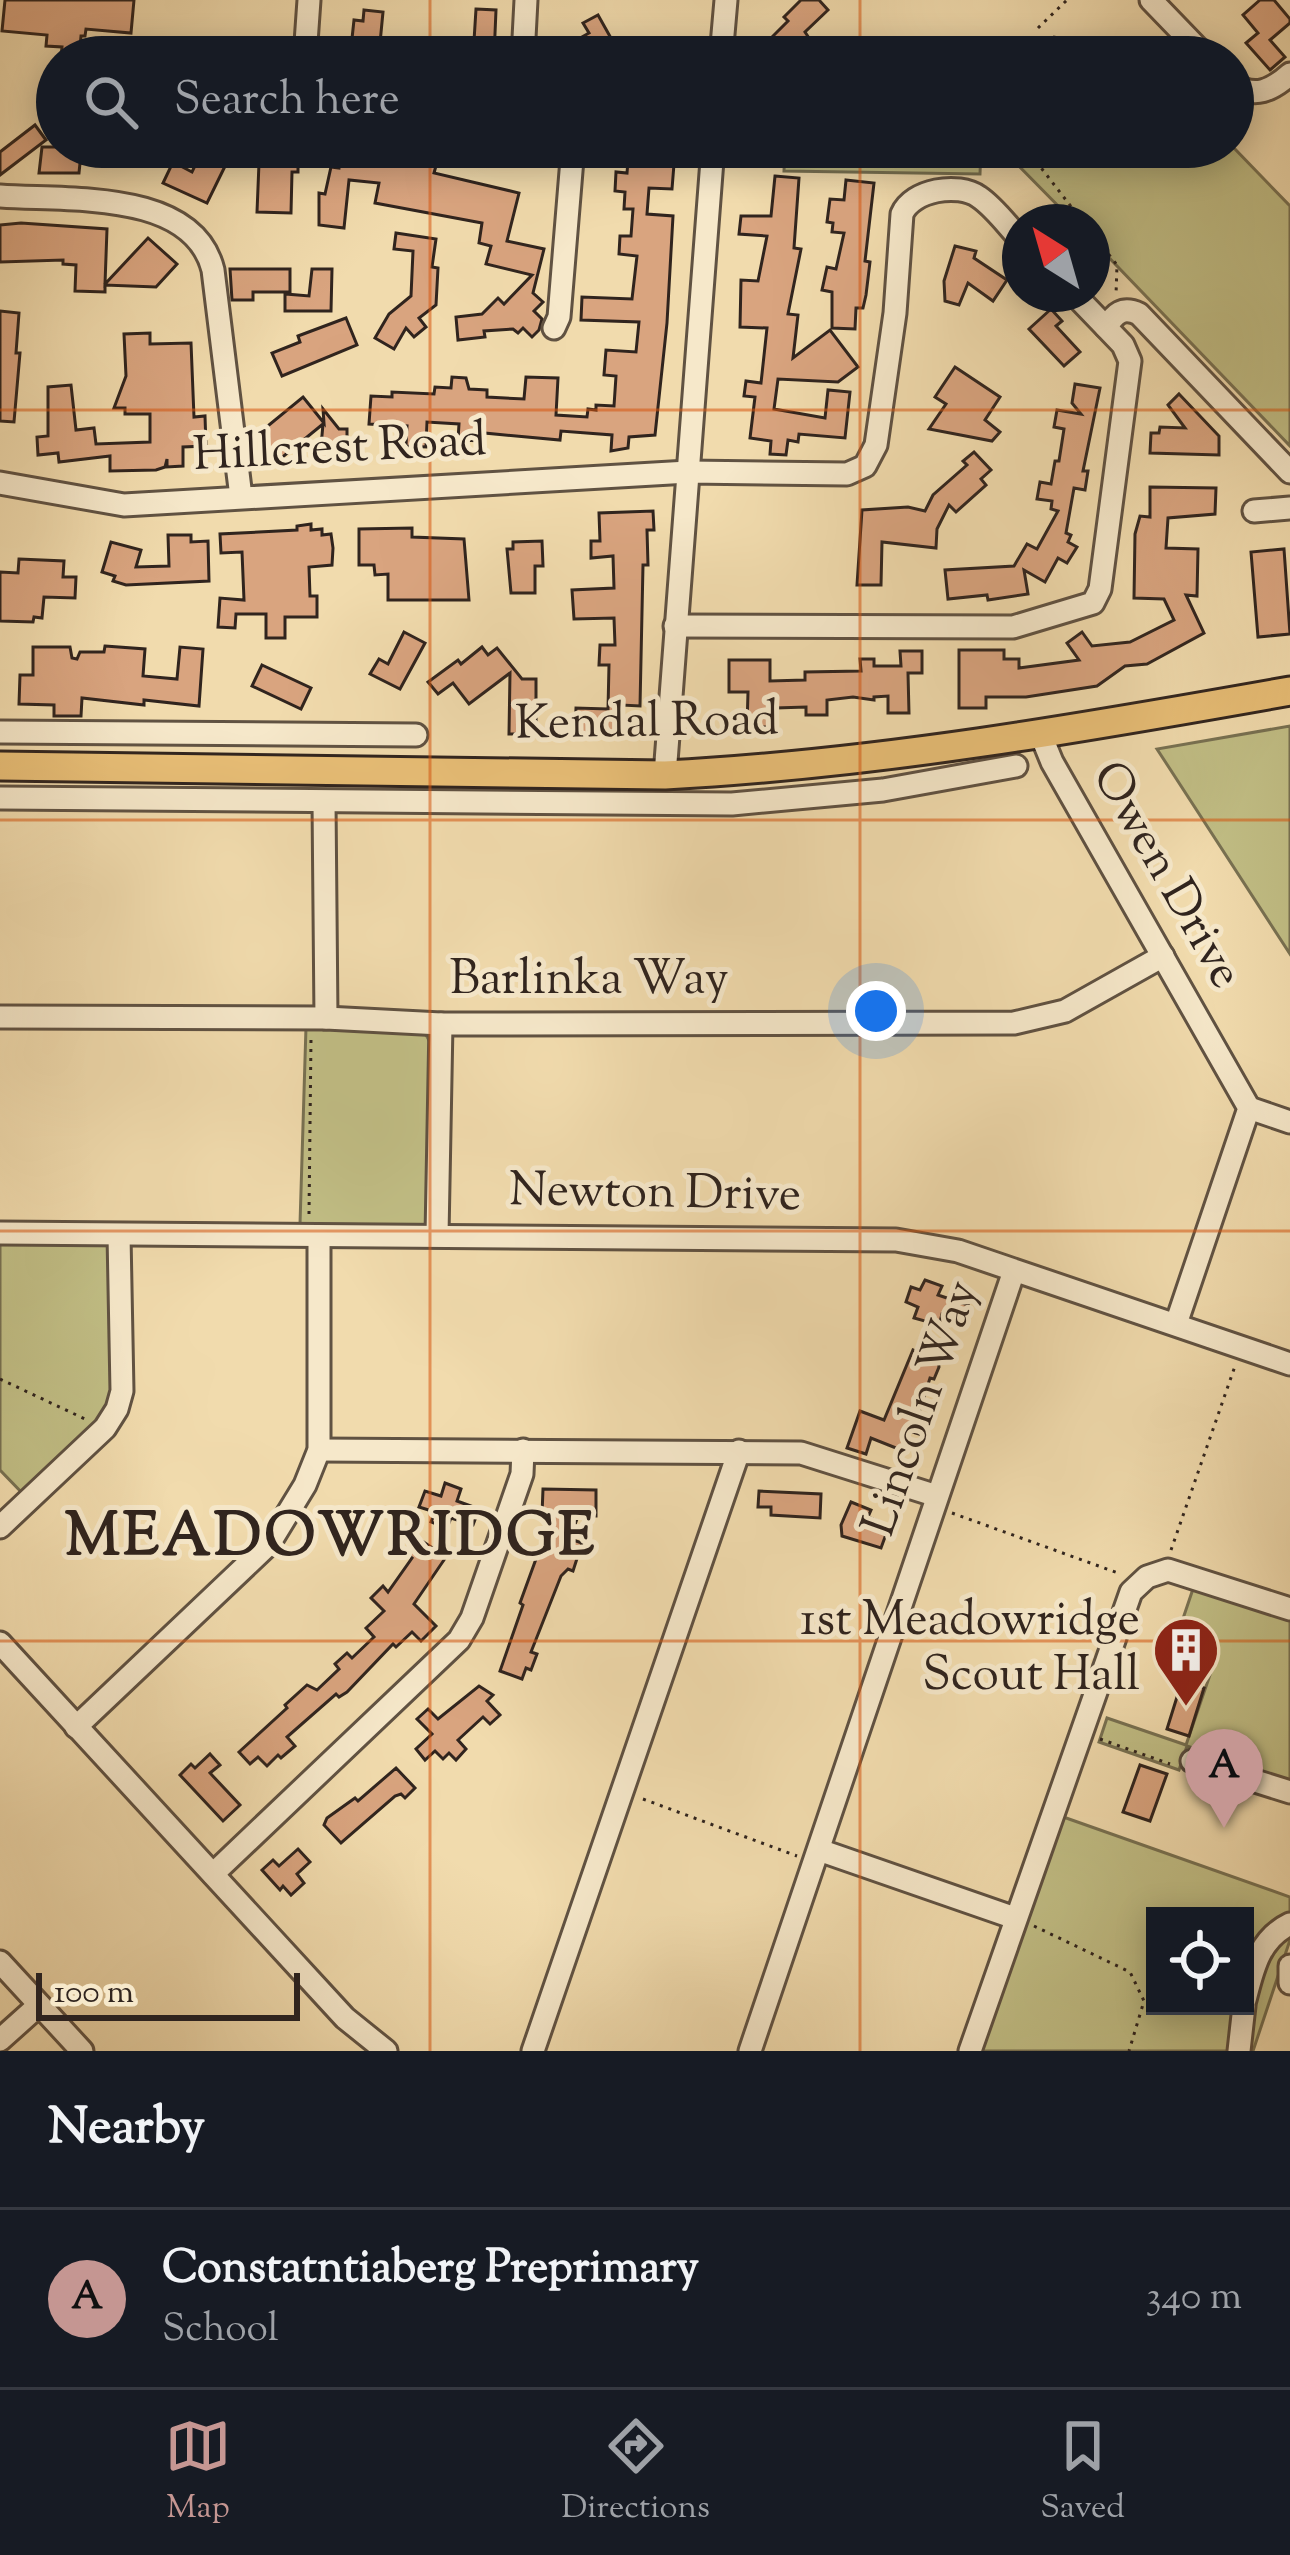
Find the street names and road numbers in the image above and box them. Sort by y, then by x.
street label: Hillcrest Road [192,408,488,492]
street label: Kendal Road [515,687,779,761]
street label: Owen Drive [1072,750,1258,1002]
street label: Barlinka Way [449,947,729,1016]
street label: Newton Drive [508,1158,802,1232]
street label: Lincoln Way [847,1272,999,1546]

